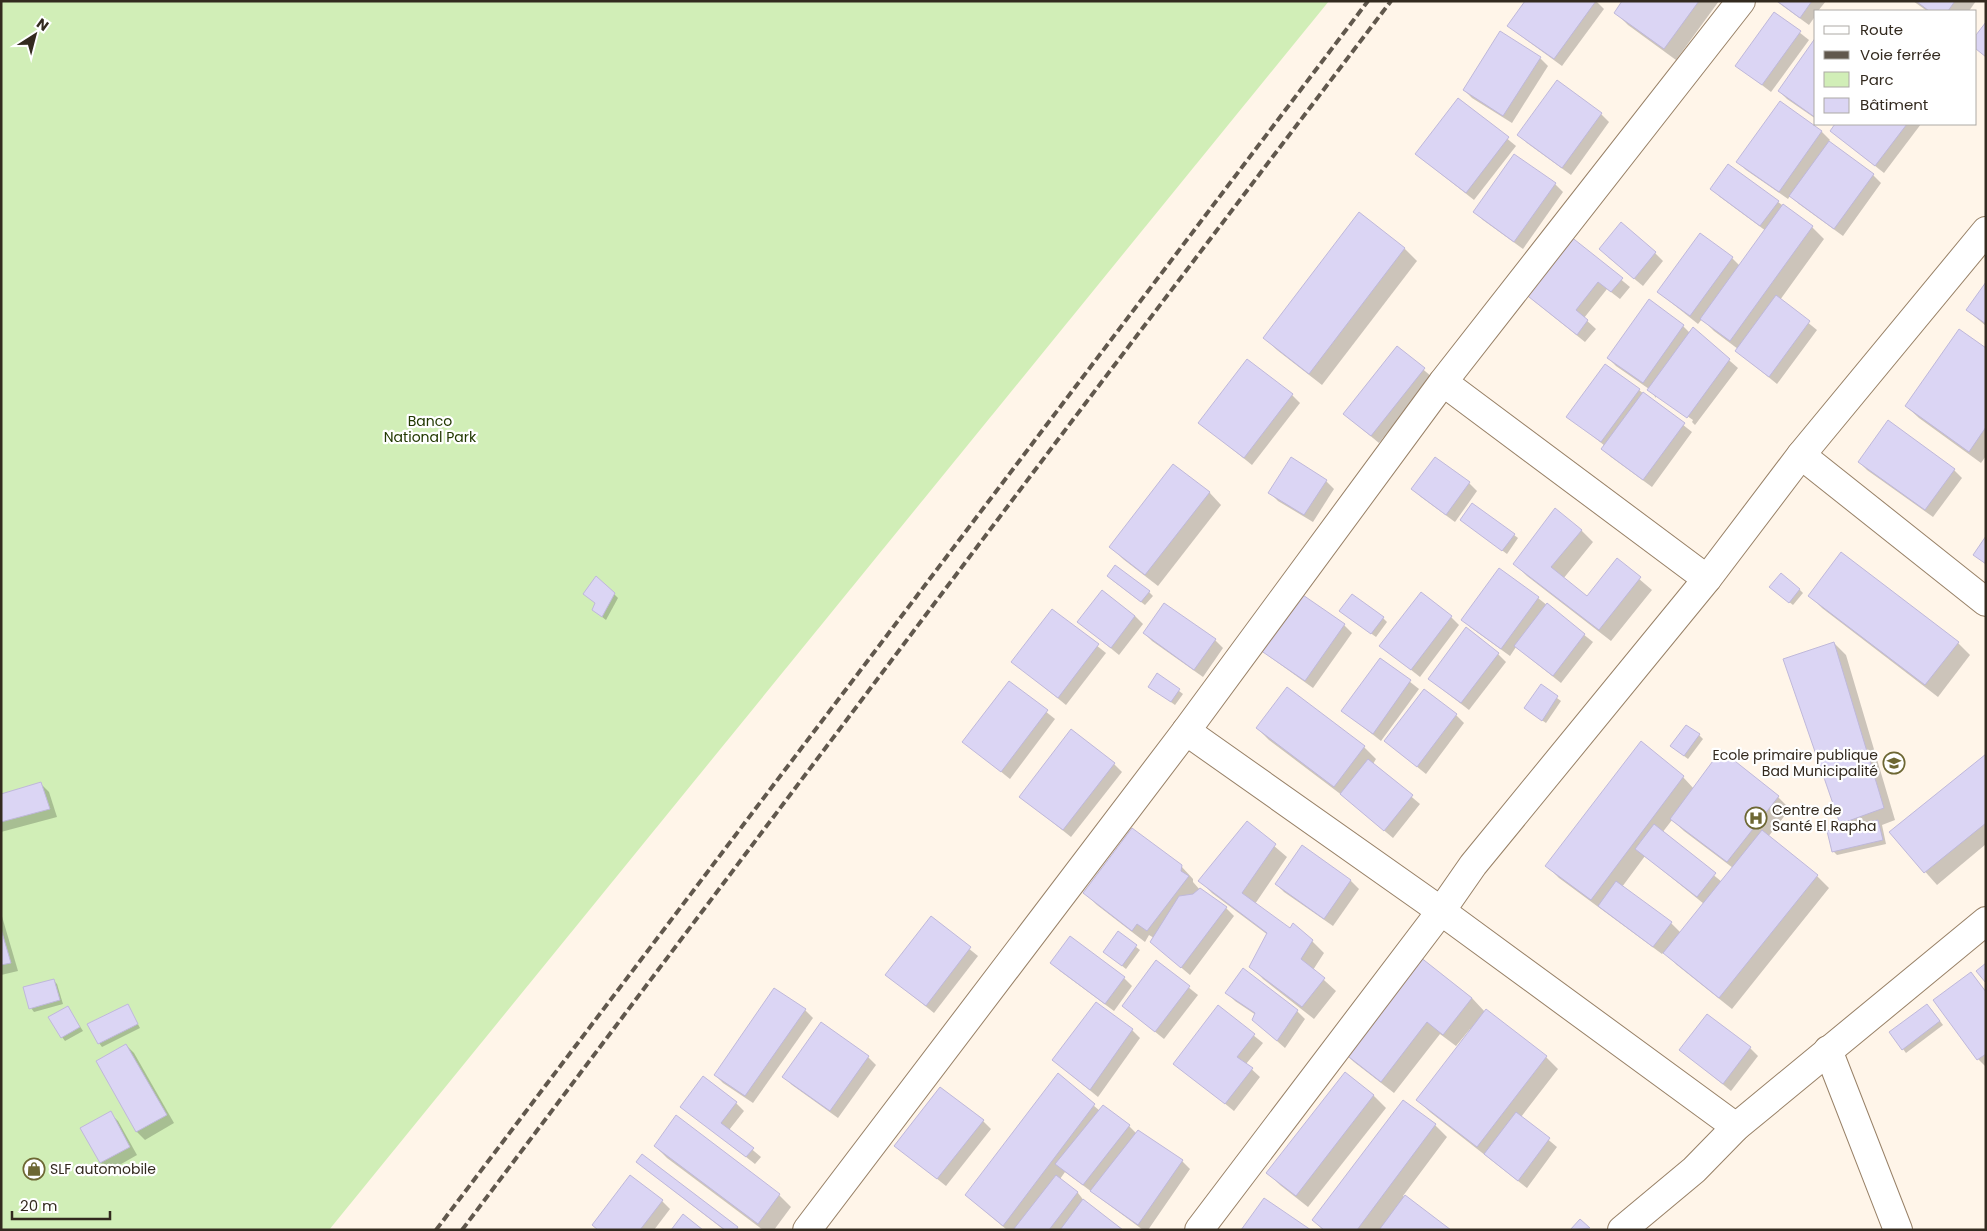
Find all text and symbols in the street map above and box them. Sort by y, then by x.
north arrow [10,10,60,60]
legend [1814,10,1977,125]
text: N [33,13,53,36]
text: Route [1860,19,1903,40]
text: Voie ferrée [1860,44,1941,65]
text: Parc [1860,69,1894,90]
text: Bâtiment [1860,94,1928,115]
park label: Banco National Park [384,411,477,447]
place label: Ecole primaire publique Bad Municipalité [1713,745,1878,781]
school or university icon: Ecole primaire publique Bad Municipalité [1882,751,1906,775]
place label: Centre de Santé El Rapha [1772,800,1876,836]
hospital icon: Centre de Santé El Rapha [1744,806,1768,830]
shop icon: SLF automobile [22,1157,46,1181]
place label: SLF automobile [50,1159,156,1179]
scale bar [12,1188,110,1220]
text: 20 m [20,1195,58,1216]

